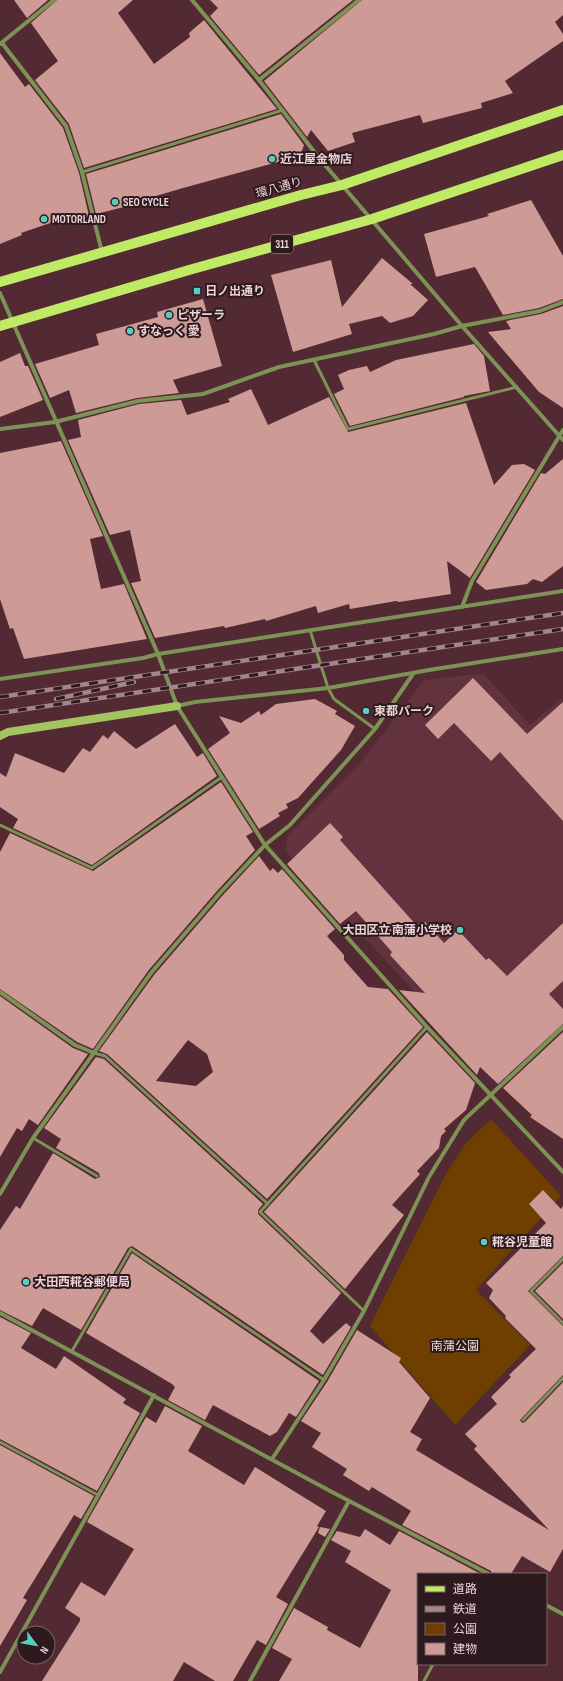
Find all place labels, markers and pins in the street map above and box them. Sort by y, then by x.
place label: 近江屋金物店 [280,152,352,167]
marker: 近江屋金物店 [267,154,277,164]
place label: SEO CYCLE [123,195,169,210]
marker: SEO CYCLE [110,197,120,207]
place label: MOTORLAND [52,212,106,227]
marker: MOTORLAND [39,214,49,224]
place label: 日ノ出通り [205,284,265,299]
marker: 日ノ出通り [192,286,202,296]
place label: ピザーラ [177,308,225,323]
marker: ピザーラ [164,310,174,320]
place label: すなっく 愛 [138,324,200,339]
marker: すなっく 愛 [125,326,135,336]
place label: 東都パーク [374,704,434,719]
marker: 東都パーク [361,706,371,716]
place label: 大田区立 南蒲小学校 [342,923,452,938]
marker: 大田区立 南蒲小学校 [455,925,465,935]
place label: 糀谷児童館 [492,1235,552,1250]
marker: 糀谷児童館 [479,1237,489,1247]
place label: 大田西糀谷郵便局 [34,1275,130,1290]
marker: 大田西糀谷郵便局 [21,1277,31,1287]

